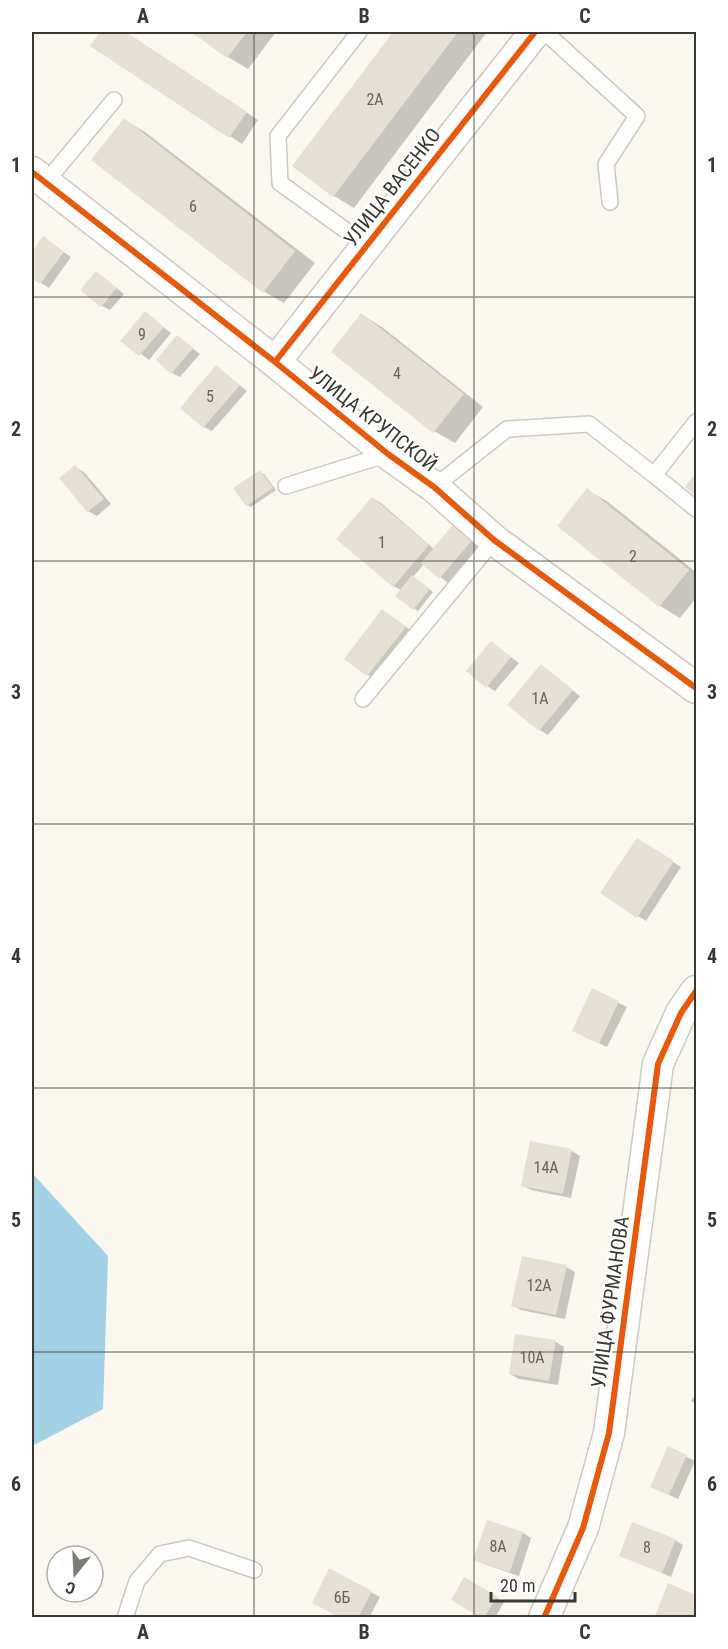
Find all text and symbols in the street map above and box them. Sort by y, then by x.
text: A [137,4,149,28]
text: B [358,4,370,28]
text: C [579,4,591,28]
house number: 2А [366,90,384,109]
street label: УЛИЦА ВАСЕНКО [338,123,446,251]
text: 1 [11,153,21,177]
text: 1 [707,153,717,177]
house number: 6 [189,197,197,216]
house number: 9 [138,325,146,344]
street label: УЛИЦА КРУПСКОЙ [304,361,442,477]
house number: 4 [393,364,401,383]
house number: 5 [206,387,214,406]
text: 2 [11,417,21,441]
text: 2 [707,417,717,441]
house number: 1 [378,533,386,552]
house number: 2 [629,547,637,566]
text: 3 [11,680,21,704]
text: 3 [707,680,717,704]
house number: 1А [531,689,549,708]
text: 4 [11,944,21,968]
text: 4 [707,944,717,968]
house number: 14А [533,1158,559,1177]
text: 5 [11,1208,21,1232]
text: 5 [707,1208,717,1232]
street label: УЛИЦА ФУРМАНОВА [586,1214,634,1390]
house number: 12А [526,1276,552,1295]
house number: 10А [519,1348,545,1367]
text: 6 [11,1472,21,1496]
text: 6 [707,1472,717,1496]
house number: 8А [489,1537,507,1556]
house number: 8 [643,1538,651,1557]
north arrow [45,1544,105,1604]
scale bar [491,1565,575,1603]
text: 20 m [500,1575,535,1596]
text: С [63,1577,78,1598]
house number: 6Б [334,1588,351,1607]
text: A [137,1620,149,1644]
text: B [358,1620,370,1644]
text: C [579,1620,591,1644]

